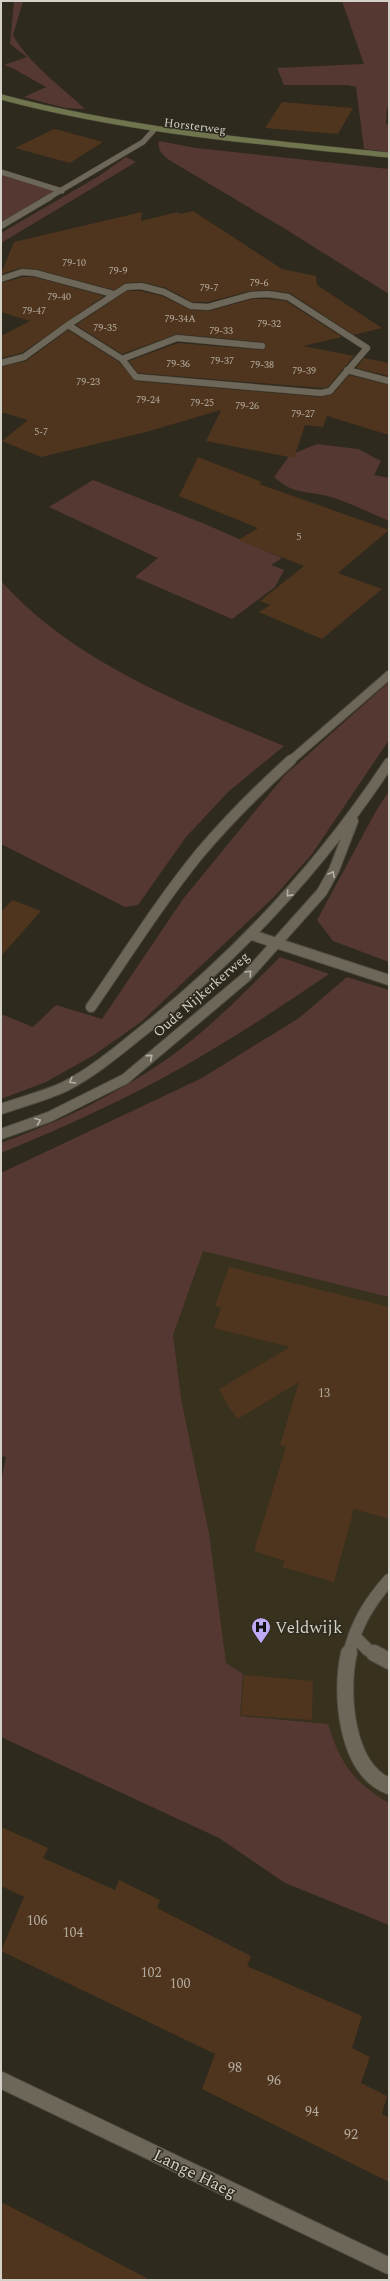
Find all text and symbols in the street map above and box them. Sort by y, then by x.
street label: Horsterweg [163,113,227,140]
house number: 79-10 [62,255,86,271]
house number: 79-9 [109,263,127,279]
house number: 79-6 [250,275,268,291]
house number: 79-7 [200,280,218,296]
house number: 79-40 [47,289,71,305]
house number: 79-47 [22,303,46,319]
house number: 79-34A [164,311,196,327]
house number: 79-32 [257,316,281,332]
house number: 79-35 [93,320,117,336]
house number: 79-33 [209,323,233,339]
house number: 79-37 [210,353,234,369]
house number: 79-36 [166,356,190,372]
house number: 79-38 [250,357,274,373]
house number: 79-39 [292,363,316,379]
house number: 79-23 [76,374,100,390]
house number: 79-24 [136,392,160,408]
house number: 79-25 [190,395,214,411]
house number: 79-26 [235,398,259,414]
house number: 79-27 [291,406,315,422]
house number: 5-7 [34,424,48,440]
house number: 5 [297,529,302,545]
one-way arrow [327,870,335,878]
one-way arrow [287,889,294,897]
street label: Oude Nijkerkerweg [148,946,254,1042]
one-way arrow [245,970,252,978]
one-way arrow [146,1055,153,1062]
one-way arrow [69,1077,76,1084]
one-way arrow [34,1117,41,1125]
house number: 13 [318,1384,330,1403]
place label: Veldwijk [275,1615,343,1641]
hospital icon: Veldwijk [250,1616,272,1644]
house number: 106 [27,1910,48,1931]
house number: 104 [63,1922,84,1943]
house number: 102 [141,1962,162,1983]
house number: 100 [170,1973,191,1994]
house number: 98 [228,2057,242,2078]
house number: 96 [267,2070,281,2091]
house number: 94 [305,2101,319,2122]
house number: 92 [344,2124,358,2145]
street label: Lange Haeg [148,2142,241,2205]

